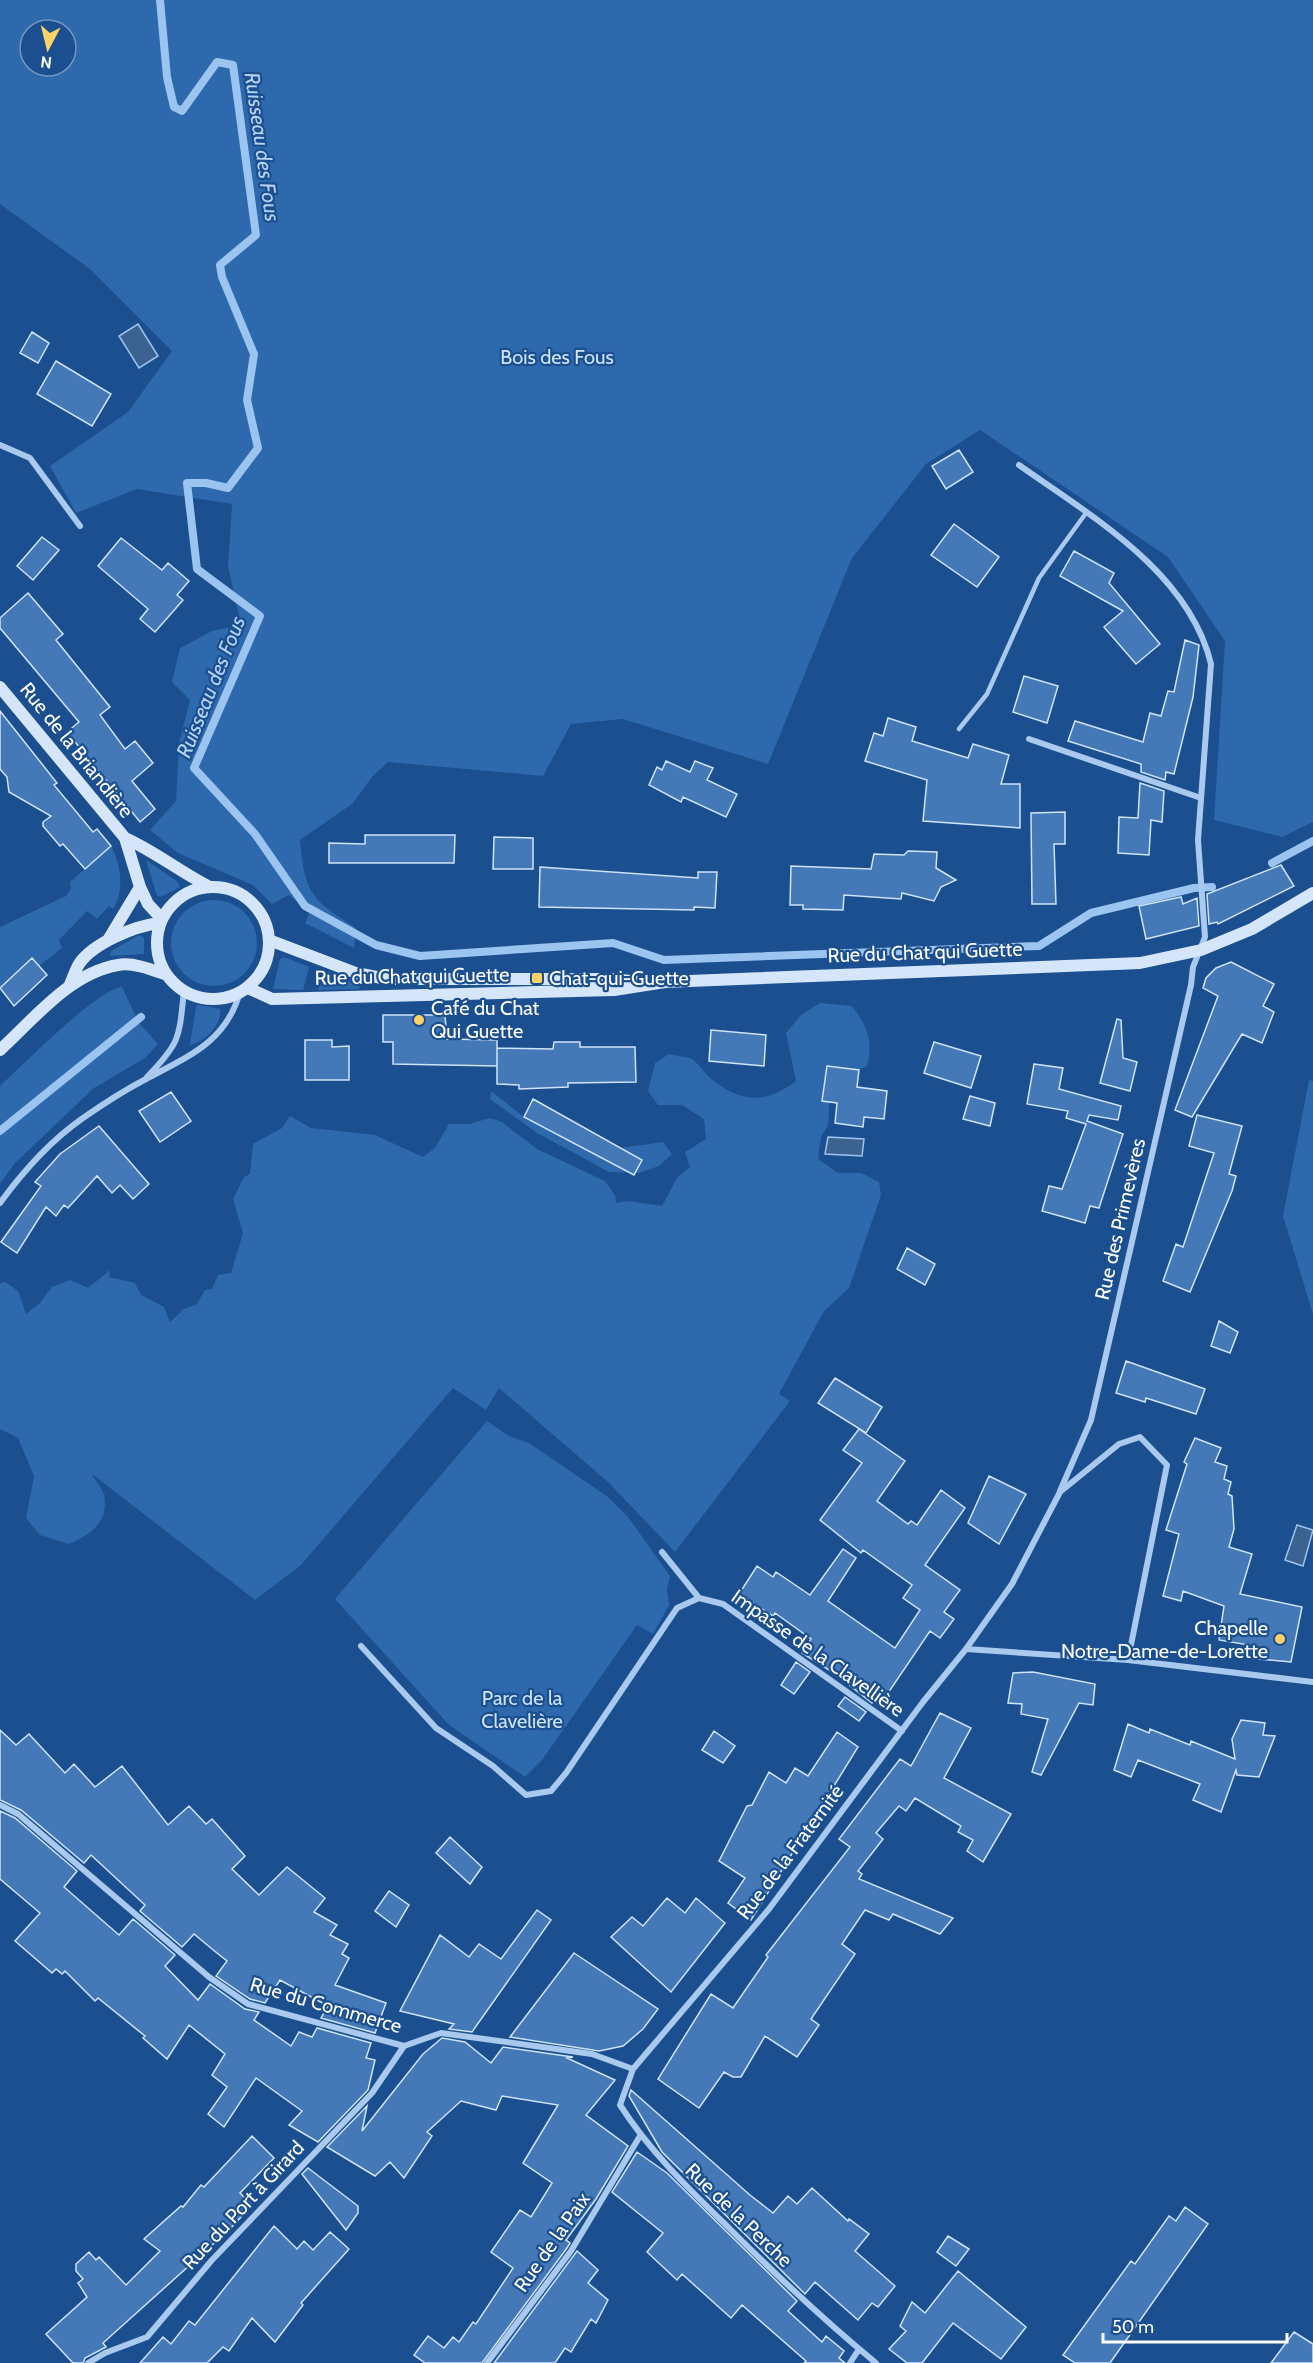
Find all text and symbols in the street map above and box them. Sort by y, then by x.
north arrow [18,18,78,78]
text: N [39,52,53,73]
water label: Ruisseau des Fous [240,71,285,223]
park label: Bois des Fous [500,345,614,369]
water label: Ruisseau des Fous [171,612,250,761]
street label: Rue de la Briandière [15,678,139,822]
street label: Rue du Chat qui Guette [827,937,1023,967]
street label: Rue du Chat qui Guette [314,962,510,990]
place label: Chat-qui-Guette [549,966,689,990]
marker: Chat-qui-Guette [530,971,544,985]
place label: Café du Chat Qui Guette [431,996,540,1043]
marker: Café du Chat Qui Guette [412,1013,426,1027]
street label: Rue des Primevères [1090,1136,1150,1302]
street label: Impasse de la Clavellière [727,1584,909,1722]
place label: Chapelle Notre-Dame-de-Lorette [1061,1616,1268,1663]
marker: Chapelle Notre-Dame-de-Lorette [1273,1632,1287,1646]
park label: Parc de la Clavelière [481,1686,563,1733]
street label: Rue de la Fraternité [732,1780,848,1924]
street label: Rue du Commerce [247,1972,405,2038]
street label: Rue du Port à Girard [177,2136,309,2274]
street label: Rue de la Perche [681,2158,797,2272]
street label: Rue de la Paix [509,2187,595,2296]
scale bar [1103,2306,1288,2344]
text: 50 m [1112,2316,1154,2338]

